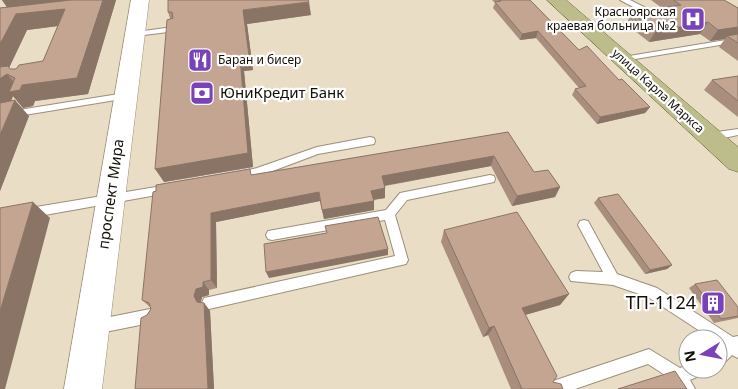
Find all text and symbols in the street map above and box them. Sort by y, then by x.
place label: Красноярская краевая больница №2 [547,3,676,34]
hospital icon: Красноярская краевая больница №2 [680,6,706,32]
street label: улица Карла Маркса [608,45,708,137]
restaurant icon: Баран и бисер [187,47,213,73]
place label: Баран и бисер [218,51,301,68]
bank icon: ЮниКредит Банк [189,80,215,106]
place label: ЮниКредит Банк [220,82,344,102]
street label: проспект Мира [92,137,128,250]
place label: ТП-1124 [626,290,696,314]
building icon: ТП-1124 [700,290,726,316]
north arrow [678,329,728,379]
text: N [679,349,700,364]

